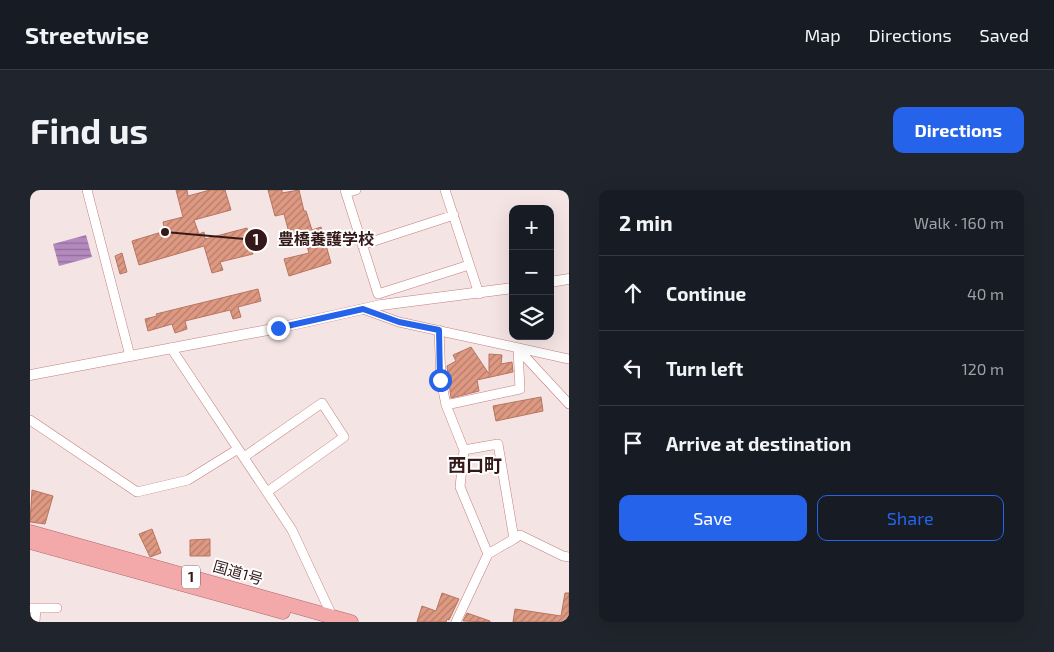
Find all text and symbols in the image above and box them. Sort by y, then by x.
text: Streetwise [25,20,149,49]
text: Map [804,24,841,46]
text: Directions [869,24,952,46]
text: Saved [980,24,1029,46]
button: Directions [893,107,1024,153]
text: Find us [30,109,148,151]
map controls [509,205,554,340]
button: + [509,205,554,250]
text: 2 min [619,210,673,235]
text: Walk · 160 m [914,213,1004,232]
callout: 豊橋養護学校 [243,224,384,255]
text: 豊橋養護学校 [278,229,374,248]
text: 1 [253,230,259,248]
button: − [509,250,554,295]
icon: ahead [619,279,647,307]
text: Continue [666,282,746,305]
text: 40 m [967,284,1004,303]
button: layers [509,295,554,340]
route end [267,317,290,340]
icon: left [619,354,647,382]
text: Turn left [666,357,743,380]
text: 120 m [961,359,1004,378]
route start [429,369,452,392]
icon: arrive [619,429,647,457]
text: Arrive at destination [666,432,851,455]
district label: 西口町 [448,454,502,476]
button: Save [619,495,807,541]
button: Share [817,495,1004,541]
street label: 国道1号 [211,556,265,588]
road number: 1 [182,566,200,588]

